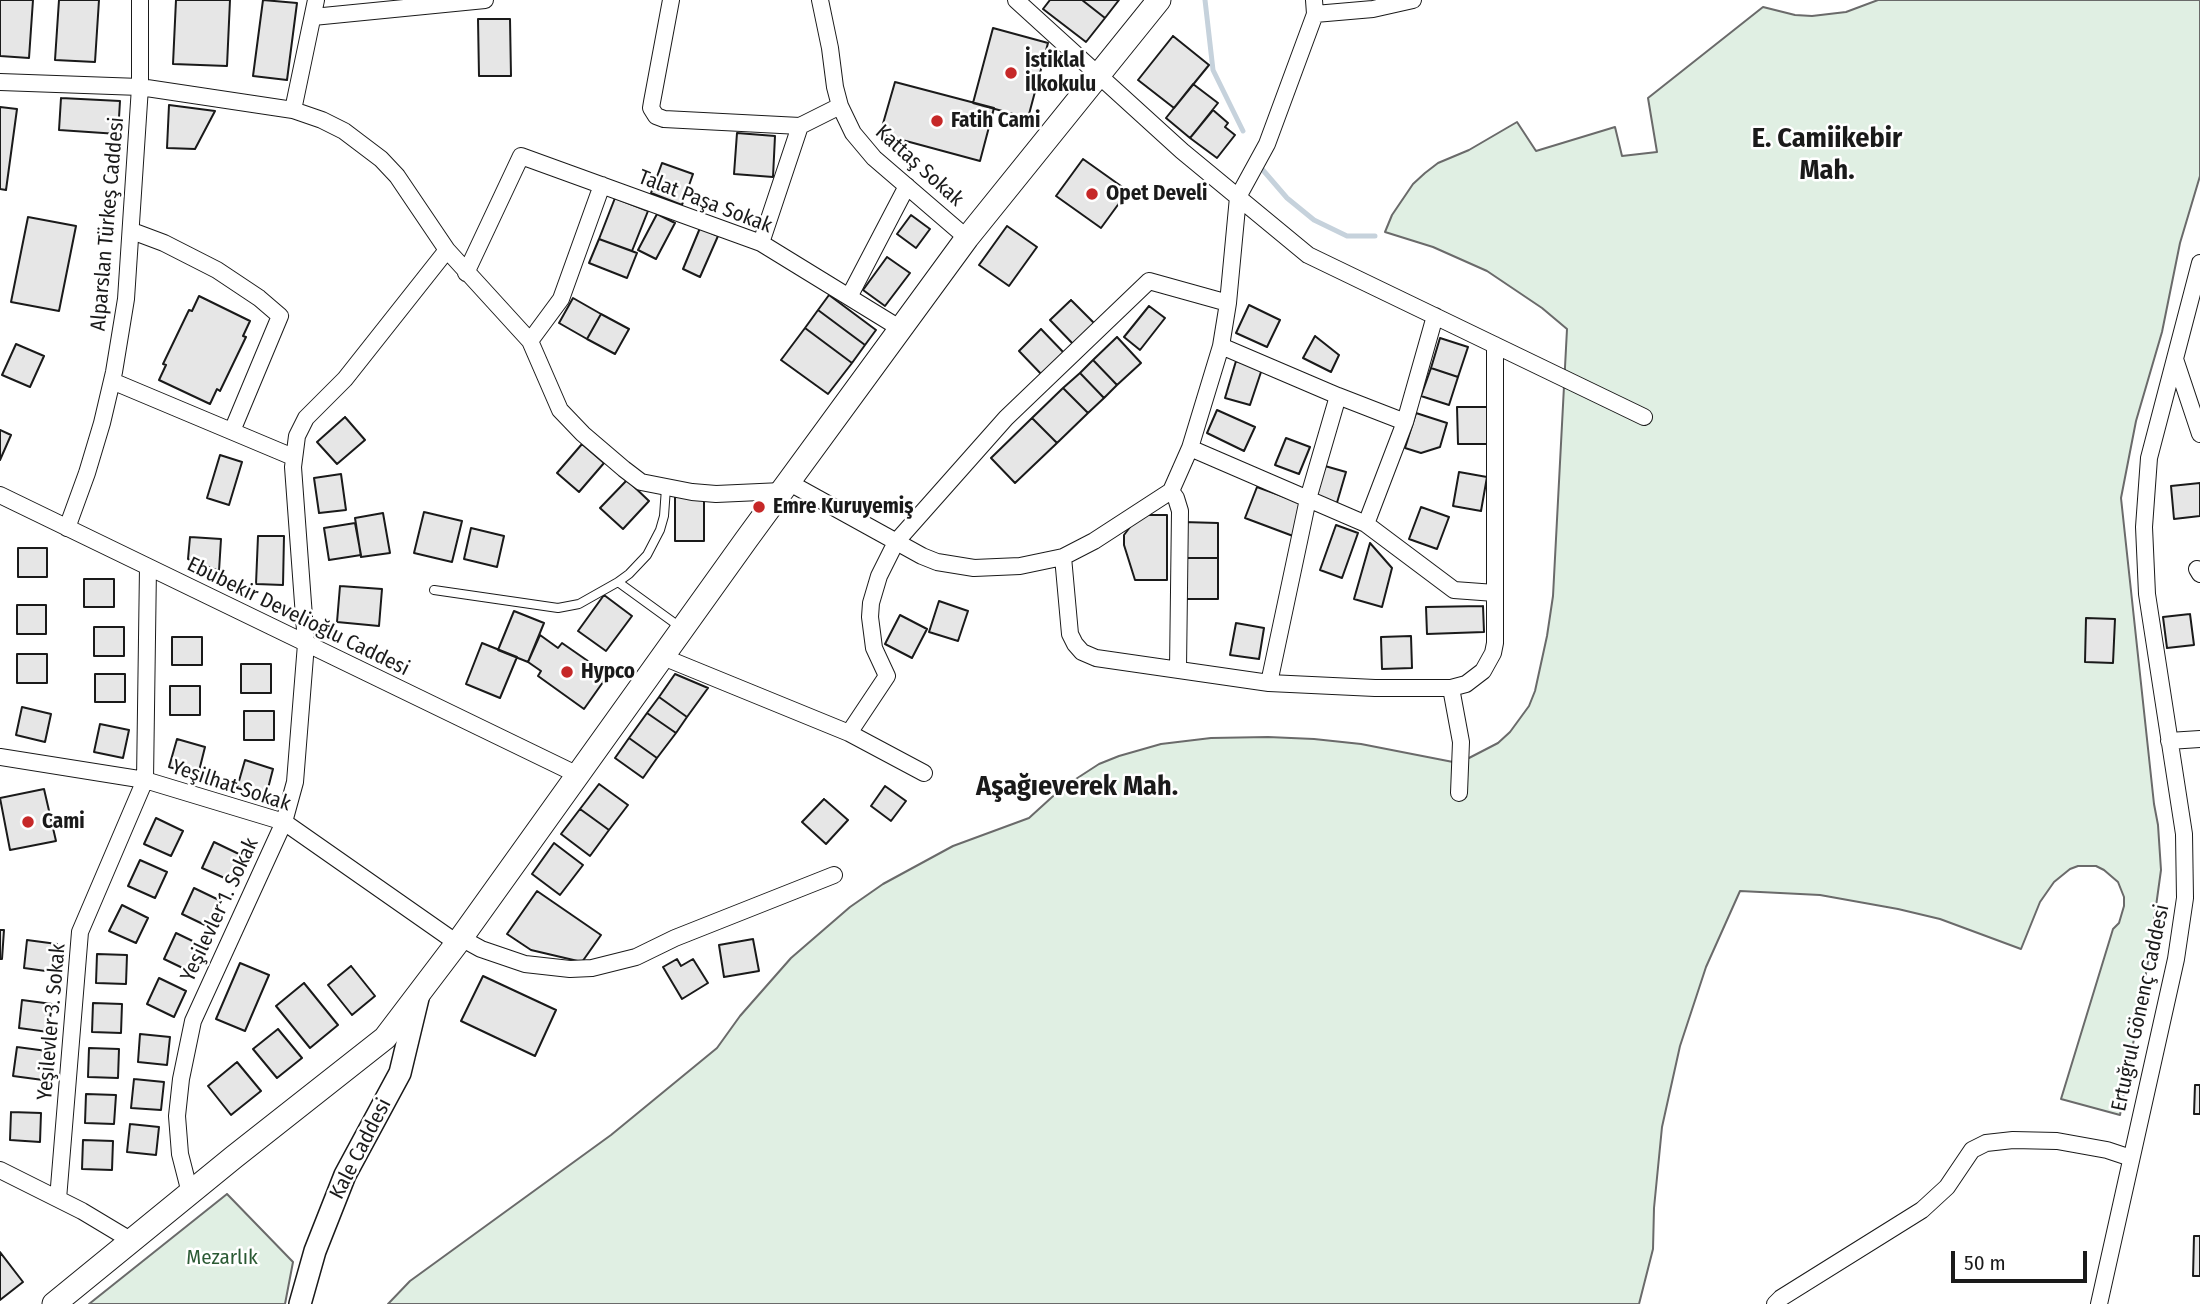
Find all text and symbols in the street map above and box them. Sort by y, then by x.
place label: İstiklal İlkokulu [1025,48,1096,98]
marker: İstiklal İlkokulu [1003,65,1019,81]
place label: Fatih Cami [951,108,1040,134]
marker: Fatih Cami [929,113,945,129]
street label: Alparslan Türkeş Caddesi [86,116,130,332]
street label: Kattaş Sokak [870,120,968,212]
district label: E. Camiikebir Mah. [1752,122,1902,188]
street label: Talat Paşa Sokak [634,165,776,239]
place label: Opet Develi [1106,181,1208,207]
marker: Opet Develi [1084,186,1100,202]
place label: Emre Kuruyemiş [773,494,913,520]
marker: Emre Kuruyemiş [751,499,767,515]
street label: Ebubekir Develioğlu Caddesi [183,552,413,682]
place label: Hypco [581,659,635,685]
marker: Hypco [559,664,575,680]
street label: Yeşilhat Sokak [168,755,294,817]
district label: Aşağıeverek Mah. [976,770,1178,804]
place label: Cami [42,809,85,835]
marker: Cami [20,814,36,830]
street label: Yeşilevler 1. Sokak [176,834,264,986]
street label: Ertuğrul Gönenç Caddesi [2107,902,2175,1114]
street label: Yeşilevler 3. Sokak [33,943,71,1101]
street label: Kale Caddesi [325,1094,397,1204]
scale bar [1955,1238,2092,1282]
park label: Mezarlık [186,1245,258,1271]
text: 50 m [1964,1250,2006,1276]

